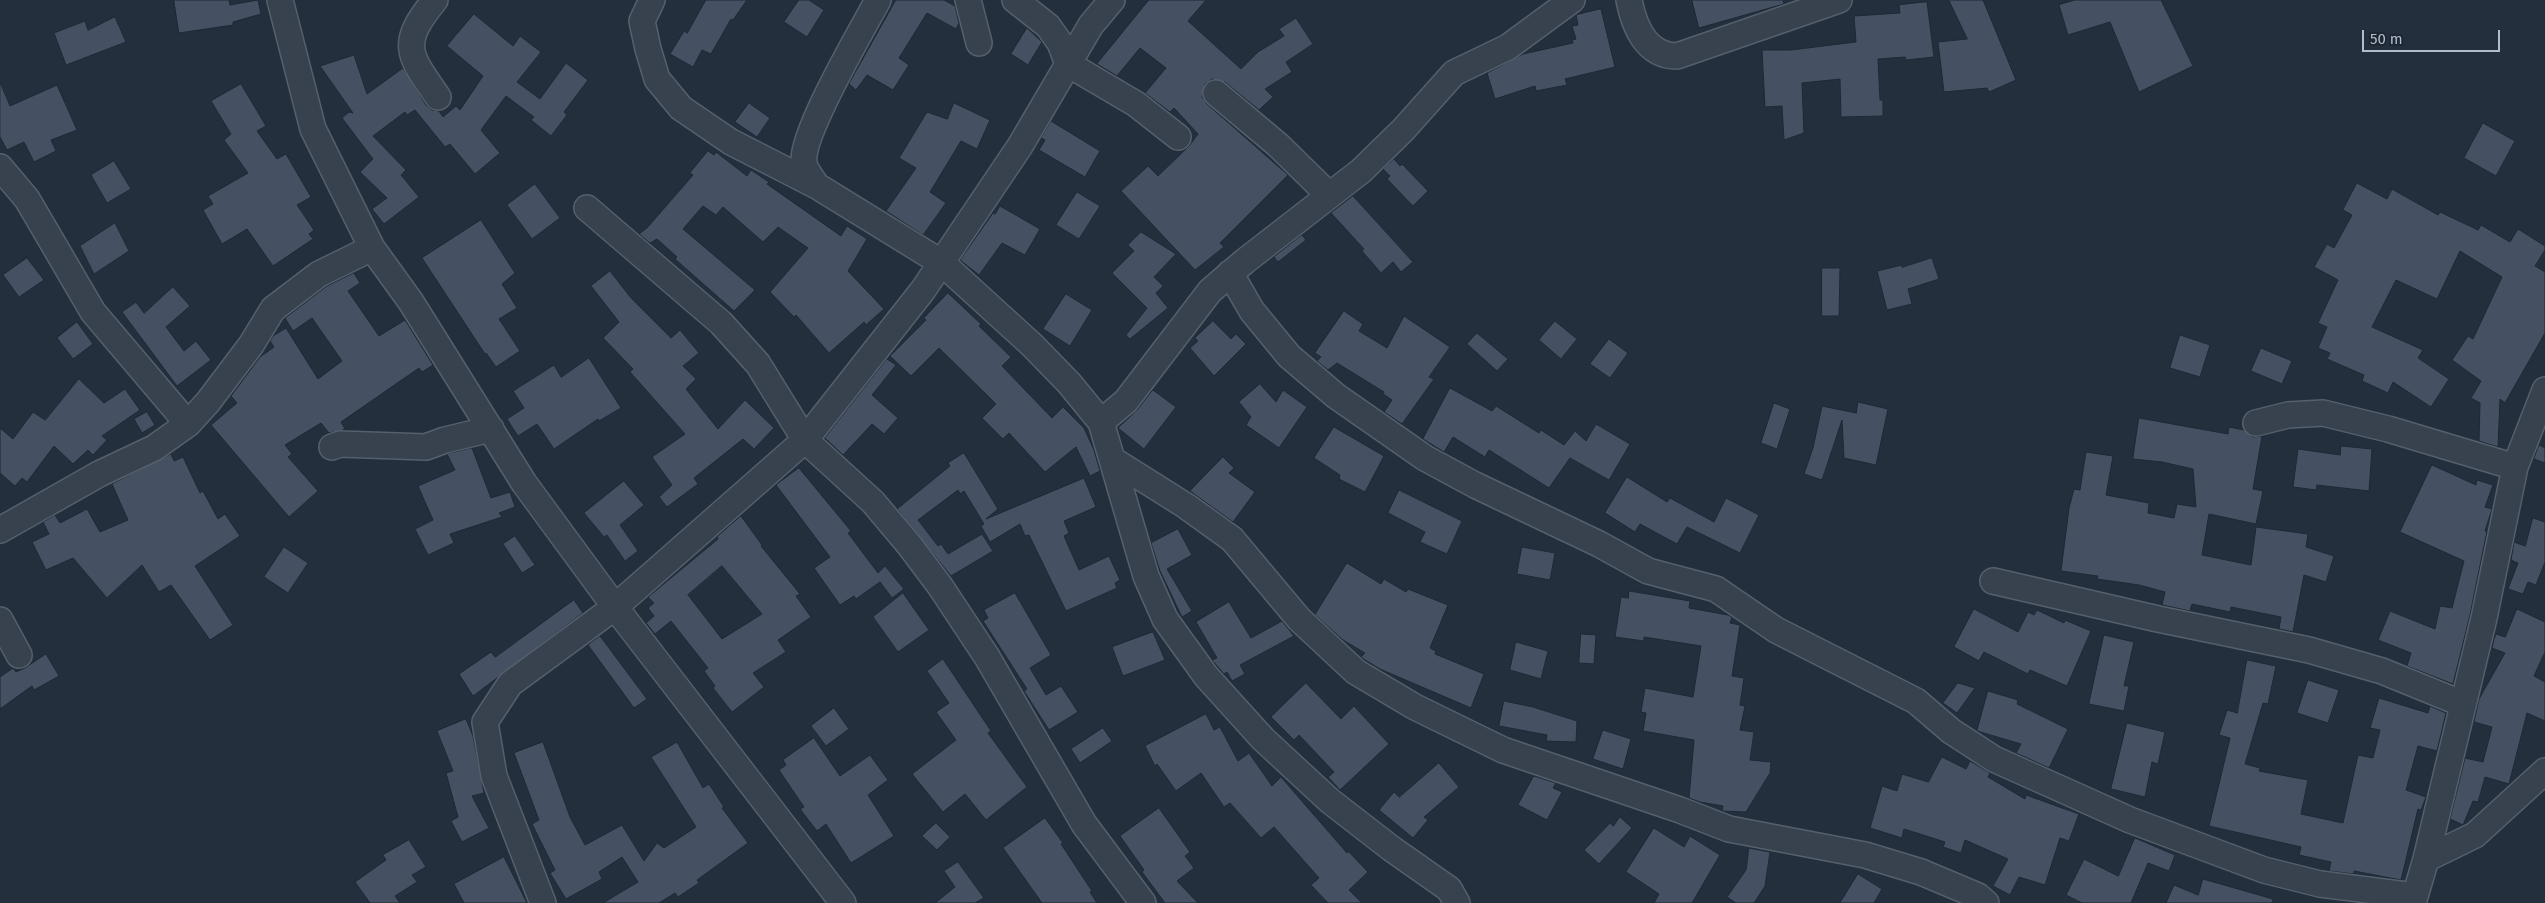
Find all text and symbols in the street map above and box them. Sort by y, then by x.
scale bar [2365,20,2502,52]
text: 50 m [2370,30,2403,48]

